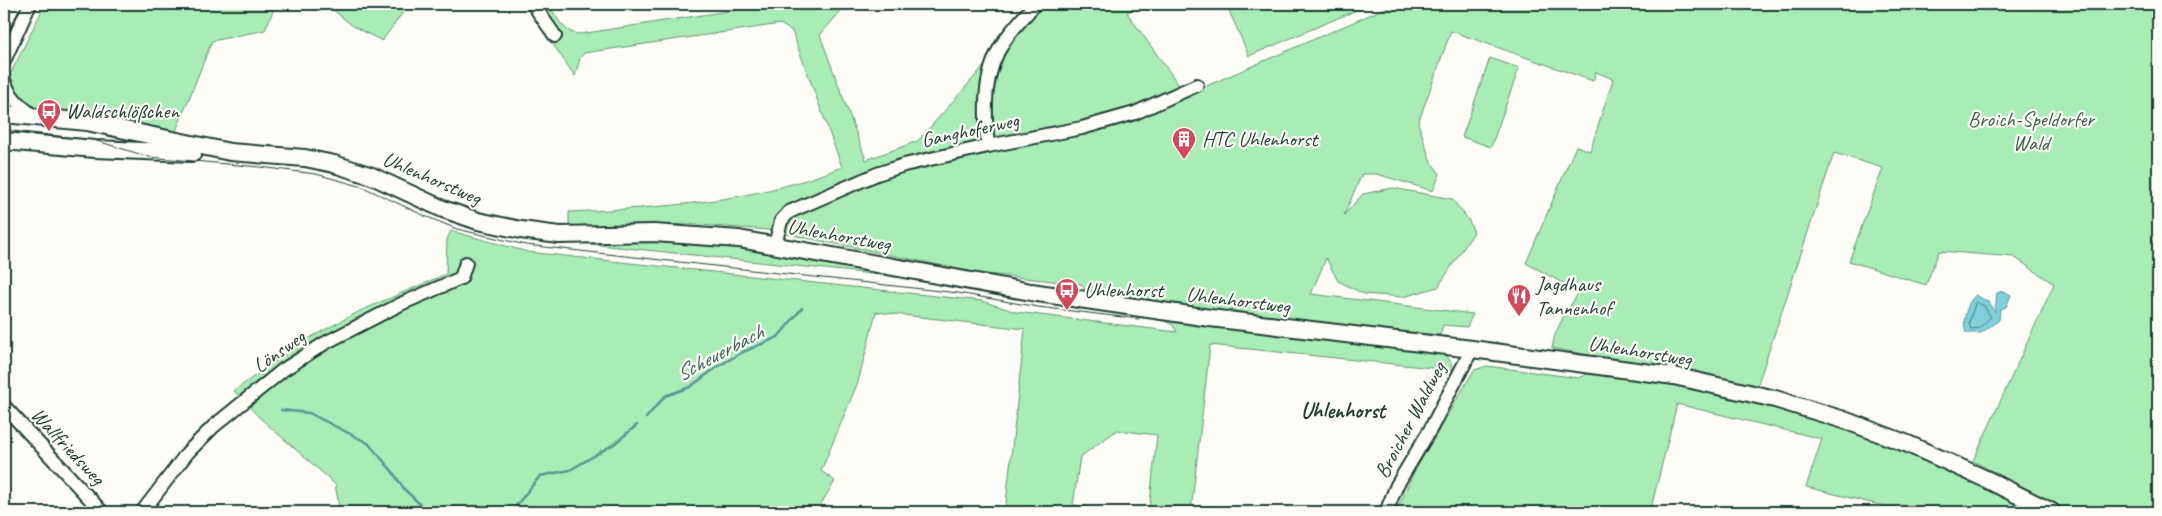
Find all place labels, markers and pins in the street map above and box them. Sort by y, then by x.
bus stop icon: Waldschlößchen [36,98,62,132]
place label: Waldschlößchen [66,98,180,124]
building icon: HTC Uhlenhorst [1171,126,1197,160]
place label: HTC Uhlenhorst [1202,126,1319,152]
place label: Jagdhaus Tannenhof [1535,271,1615,321]
bus stop icon: Uhlenhorst [1054,277,1080,311]
place label: Uhlenhorst [1084,277,1165,303]
restaurant icon: Jagdhaus Tannenhof [1506,283,1532,317]

